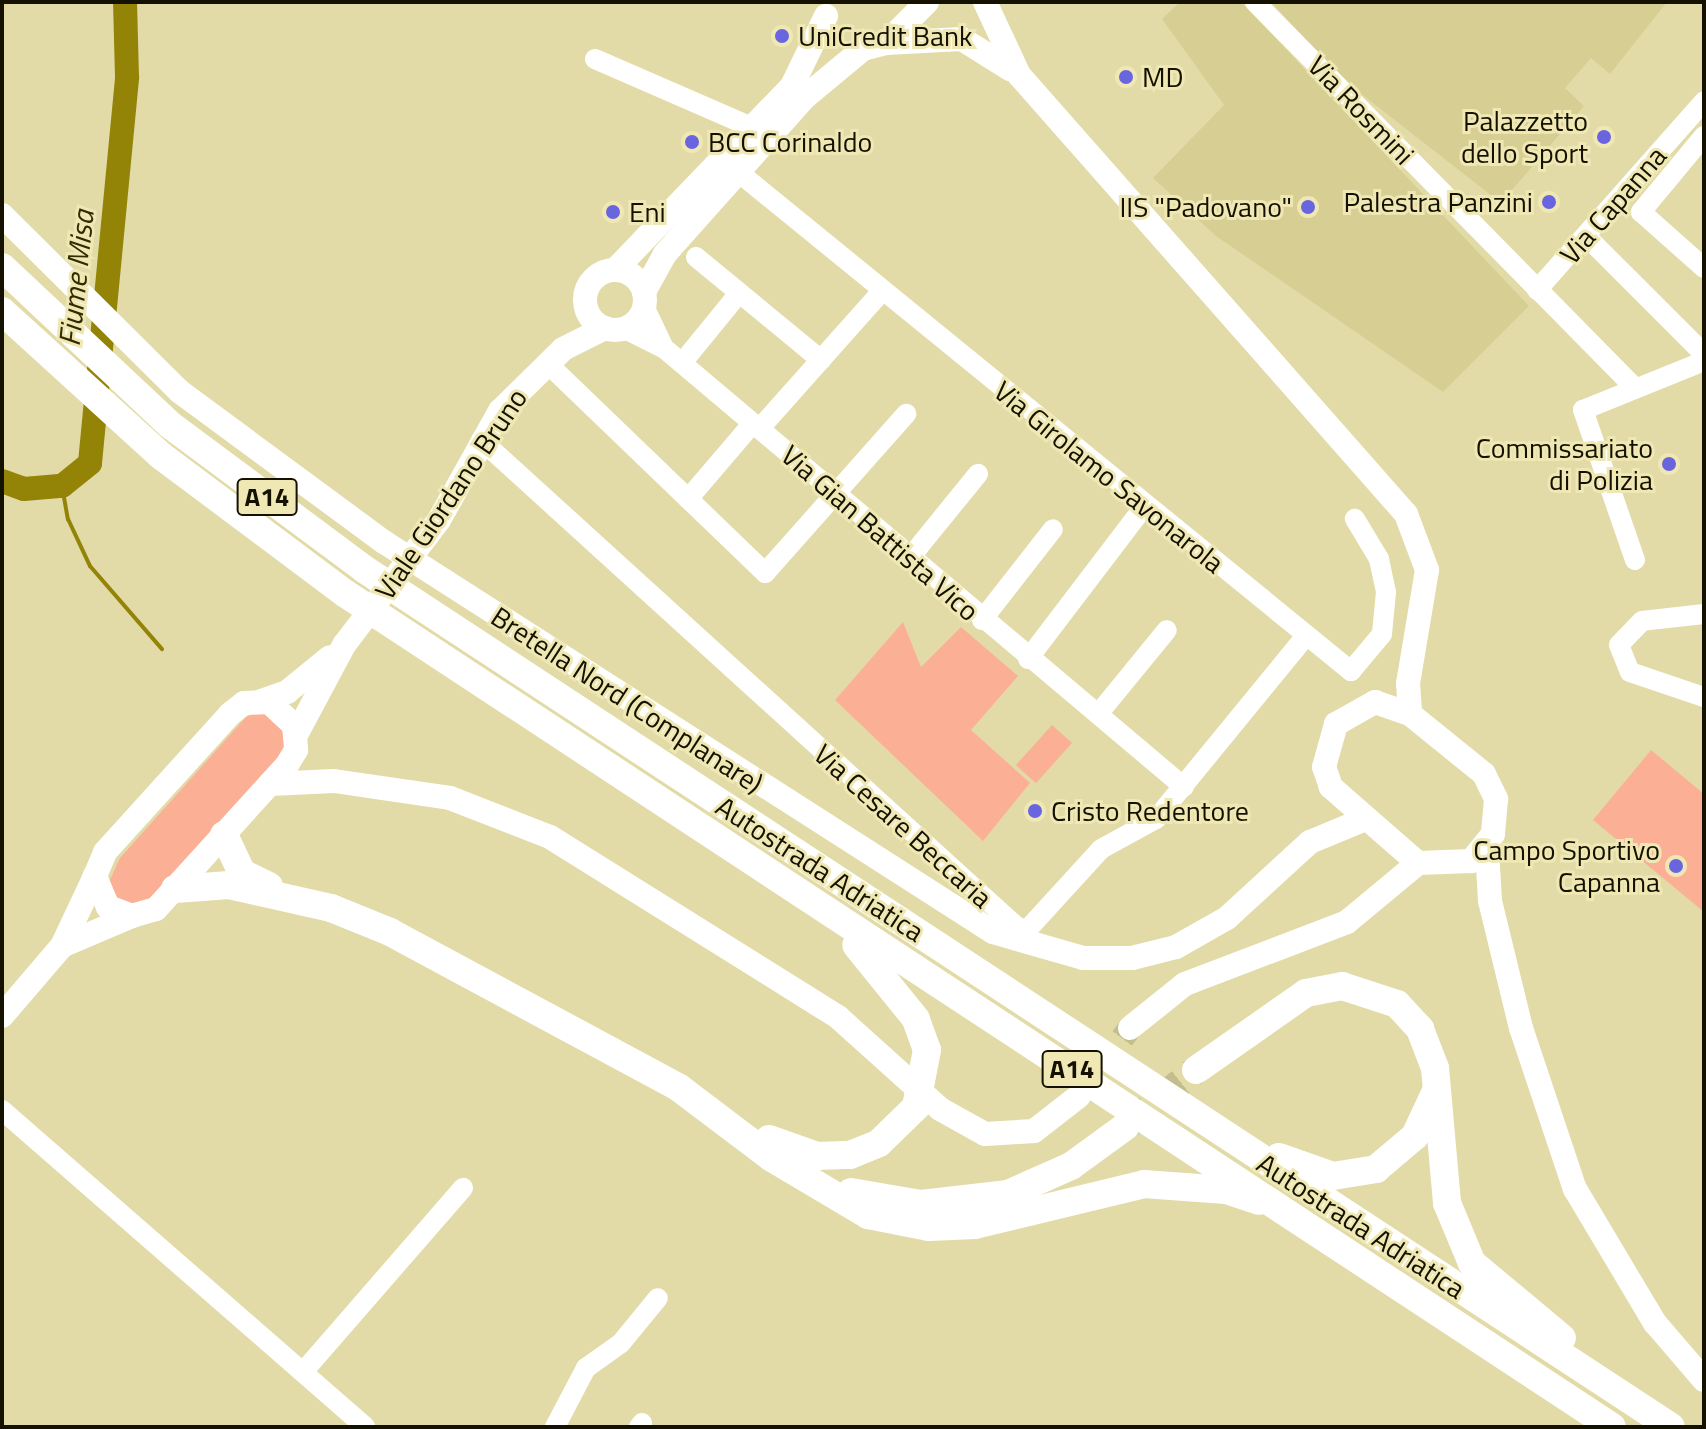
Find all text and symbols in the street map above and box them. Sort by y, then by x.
place label: UniCredit Bank [798,19,973,53]
marker: UniCredit Bank [773,27,791,45]
street label: Via Rosmini [1301,49,1421,171]
place label: MD [1142,60,1184,94]
marker: MD [1117,68,1135,86]
place label: Palazzetto dello Sport [1461,104,1588,170]
place label: BCC Corinaldo [708,125,872,159]
marker: Palazzetto dello Sport [1595,128,1613,146]
marker: BCC Corinaldo [683,133,701,151]
street label: Via Capanna [1553,139,1673,271]
place label: Palestra Panzini [1344,185,1533,219]
place label: IIS "Padovano" [1119,190,1292,224]
marker: Palestra Panzini [1540,193,1558,211]
place label: Eni [629,195,666,229]
marker: IIS "Padovano" [1299,198,1317,216]
marker: Eni [604,203,622,221]
water label: Fiume Misa [51,208,101,348]
street label: Via Girolamo Savonarola [987,374,1231,580]
street label: Viale Giordano Bruno [368,382,534,606]
place label: Commissariato di Polizia [1476,431,1653,497]
street label: Via Gian Battista Vico [774,438,986,628]
marker: Commissariato di Polizia [1660,455,1678,473]
road number: A14 [235,475,299,519]
street label: Bretella Nord (Complanare) [485,600,769,800]
street label: Via Cesare Beccaria [807,737,999,915]
street label: Autostrada Adriatica [710,789,930,949]
place label: Cristo Redentore [1051,794,1249,828]
marker: Cristo Redentore [1026,802,1044,820]
place label: Campo Sportivo Capanna [1473,833,1660,899]
marker: Campo Sportivo Capanna [1667,857,1685,875]
road number: A14 [1040,1047,1104,1091]
street label: Autostrada Adriatica [1251,1146,1471,1306]

